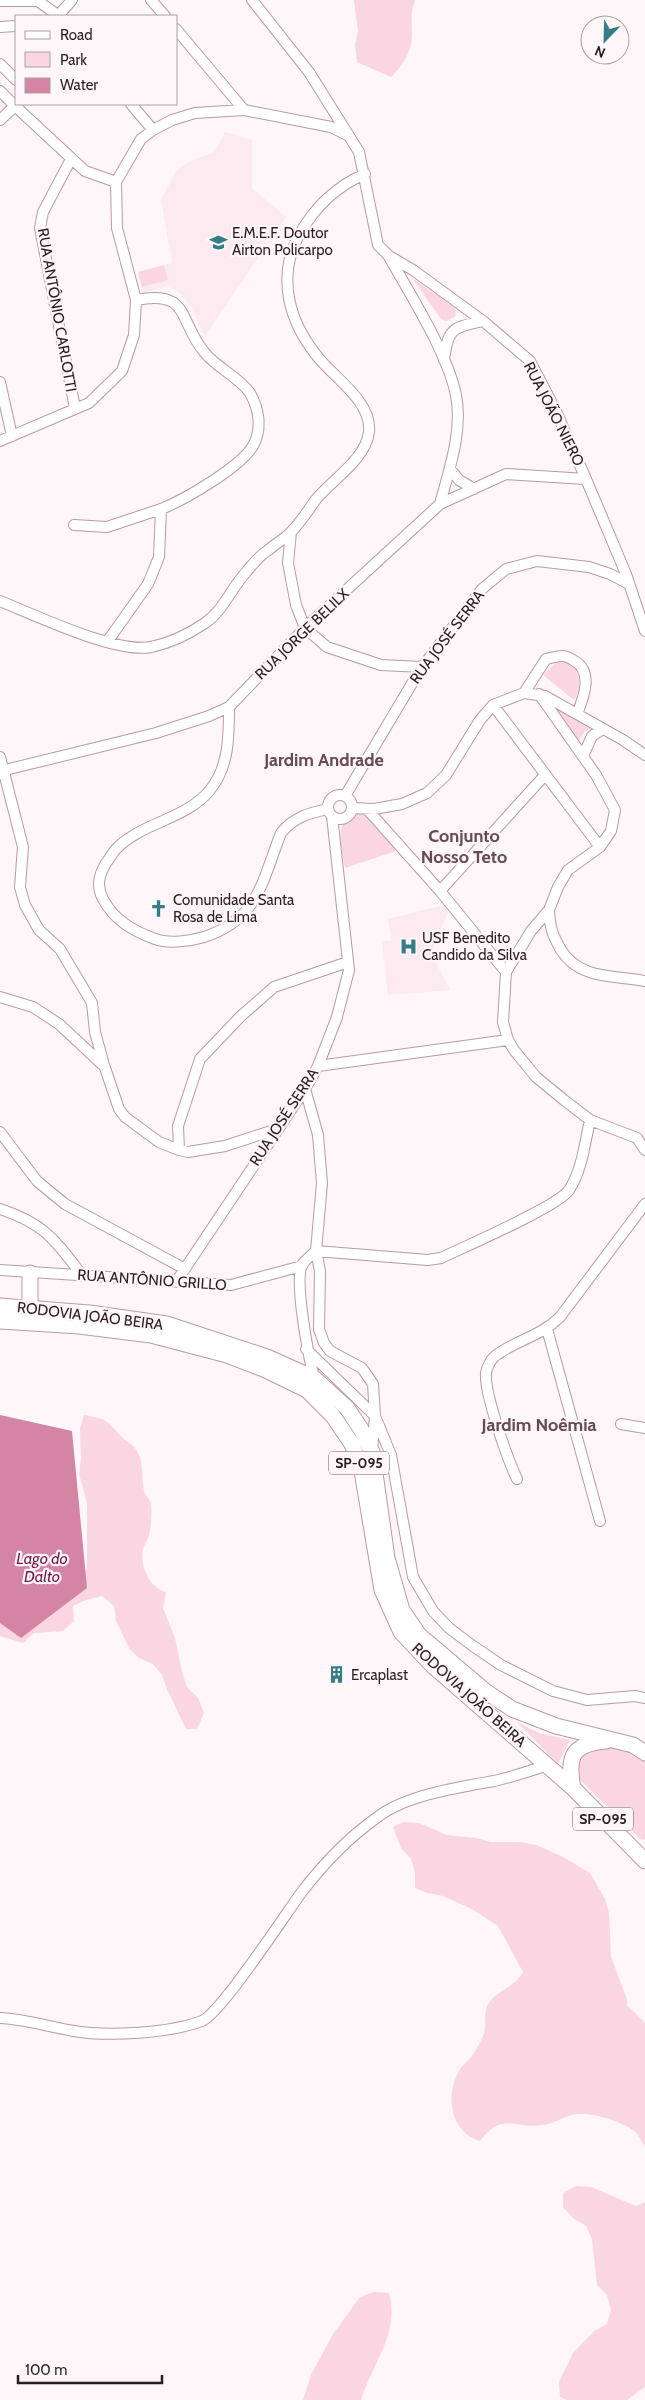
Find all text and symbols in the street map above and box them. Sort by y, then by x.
legend [15,15,178,105]
north arrow [580,15,630,65]
text: Road [60,26,93,44]
text: N [592,42,608,62]
text: Park [60,51,87,69]
text: Water [60,76,98,94]
place label: E.M.E.F. Doutor Airton Policarpo [232,224,333,259]
street label: RUA ANTÔNIO CARLOTTI [34,226,81,393]
school or university icon: E.M.E.F. Doutor Airton Policarpo [208,232,228,252]
street label: RUA JOÃO NIERO [520,359,588,469]
street label: RUA JORGE BELILX [251,585,353,683]
street label: RUA JOSÉ SERRA [405,585,488,687]
district label: Jardim Andrade [263,749,384,771]
district label: Conjunto Nosso Teto [421,825,507,868]
place label: Comunidade Santa Rosa de Lima [173,891,295,926]
church icon: Comunidade Santa Rosa de Lima [149,899,169,919]
place label: USF Benedito Candido da Silva [422,929,528,964]
hospital icon: USF Benedito Candido da Silva [398,937,418,957]
street label: RUA JOSÉ SERRA [245,1064,323,1169]
street label: RUA ANTÔNIO GRILLO [77,1265,227,1294]
street label: RODOVIA JOÃO BEIRA [16,1298,165,1334]
district label: Jardim Noêmia [481,1414,596,1436]
road number: SP-095 [329,1452,389,1475]
water label: Lago do Dalto [16,1549,68,1586]
street label: RODOVIA JOÃO BEIRA [408,1639,530,1751]
building icon: Ercaplast [327,1665,347,1685]
place label: Ercaplast [351,1666,408,1684]
road number: SP-095 [573,1808,633,1830]
scale bar [18,2352,161,2384]
text: 100 m [25,2361,67,2379]

